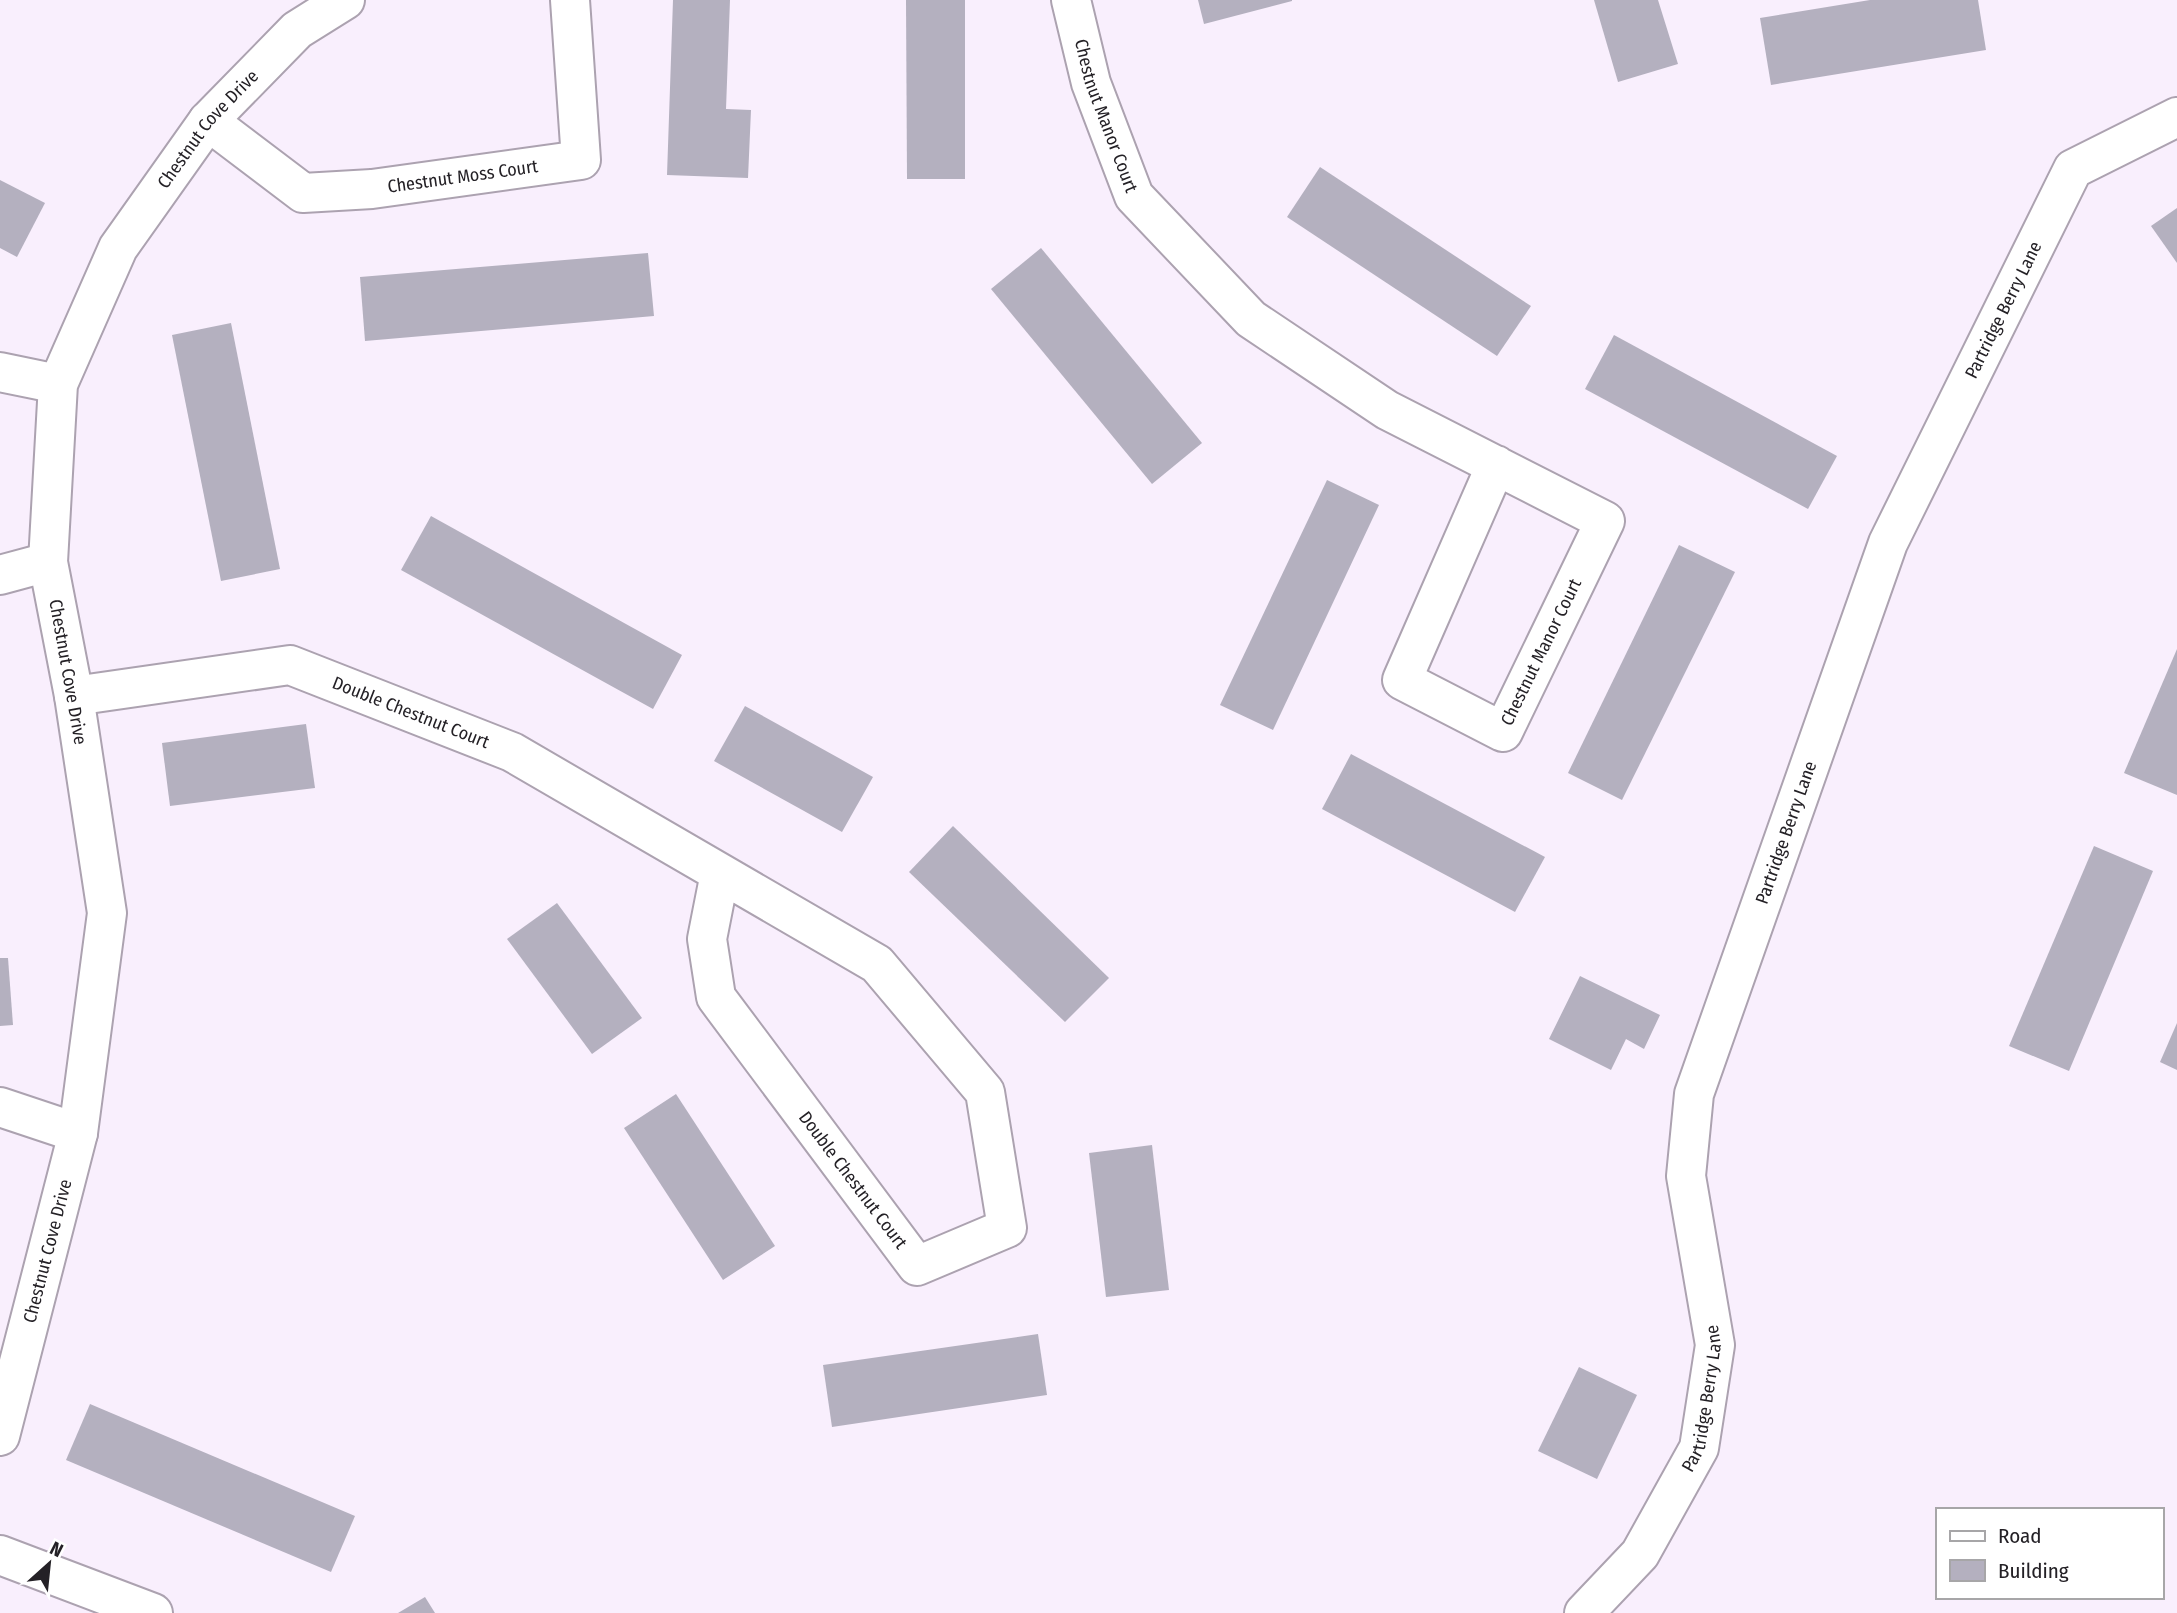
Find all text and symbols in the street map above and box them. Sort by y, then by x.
street label: Chestnut Manor Court [1070,37,1143,196]
street label: Chestnut Cove Drive [153,65,263,193]
street label: Chestnut Moss Court [386,155,540,198]
street label: Partridge Berry Lane [1960,238,2046,382]
street label: Chestnut Manor Court [1496,575,1586,729]
street label: Chestnut Cove Drive [44,598,92,747]
street label: Double Chestnut Court [329,672,493,753]
street label: Partridge Berry Lane [1751,758,1821,907]
street label: Double Chestnut Court [794,1107,912,1253]
street label: Chestnut Cove Drive [19,1177,77,1325]
street label: Partridge Berry Lane [1677,1323,1726,1476]
legend [1936,1508,2163,1599]
text: Road [1998,1523,2042,1549]
north arrow [14,1529,84,1599]
text: N [46,1536,67,1562]
text: Building [1998,1558,2069,1584]

